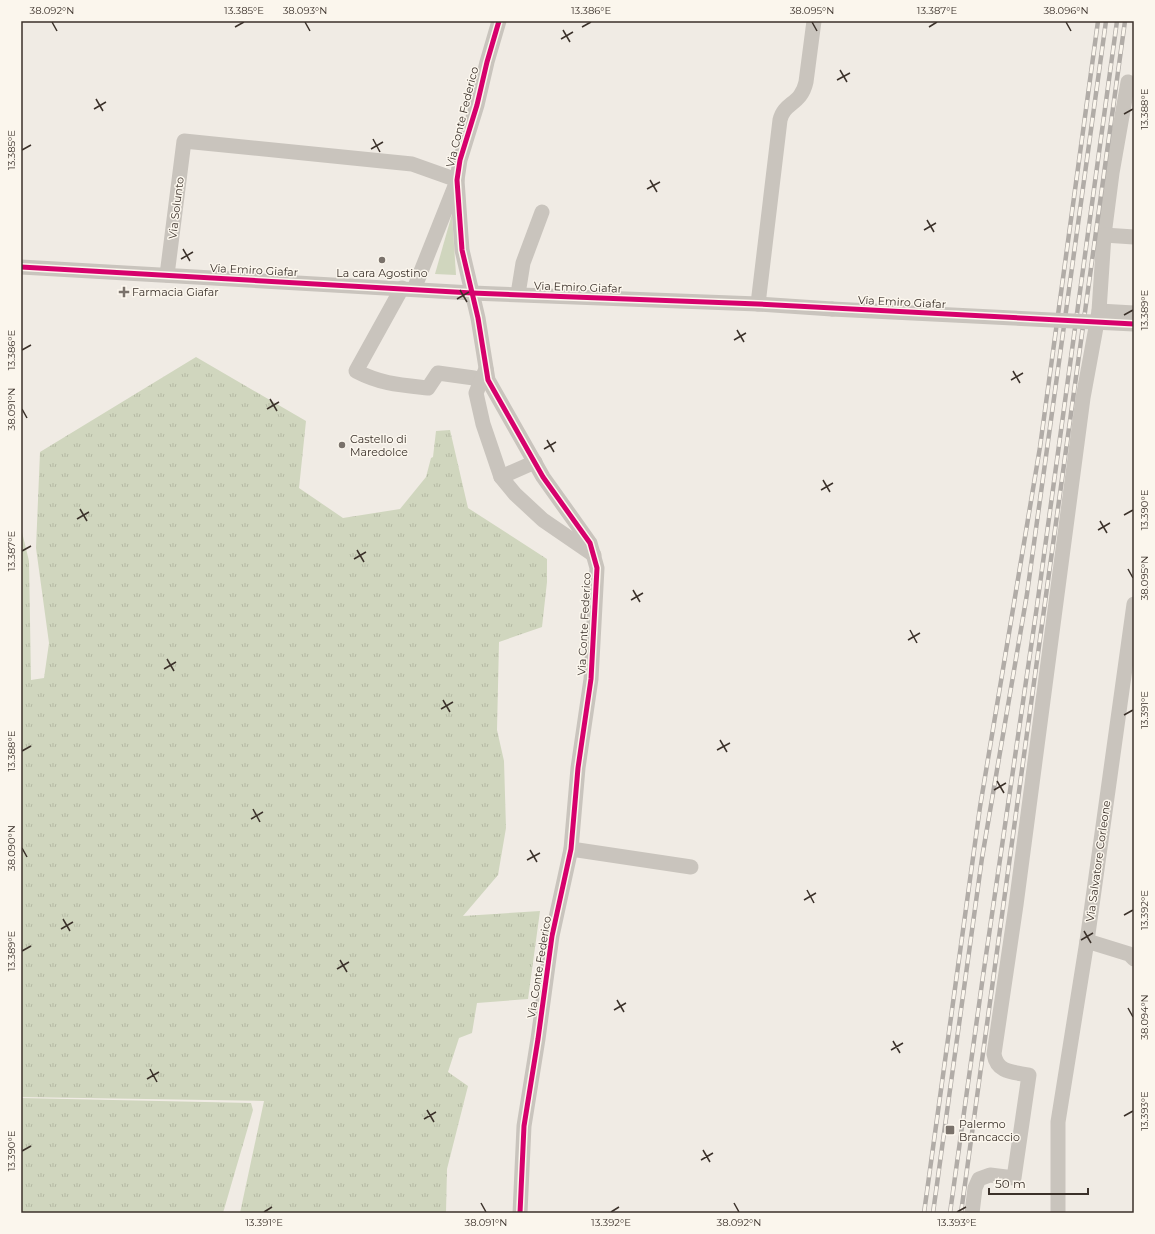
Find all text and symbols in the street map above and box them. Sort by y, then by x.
text: 38.092°N [30,4,74,17]
text: 13.385°E [224,4,264,17]
text: 38.093°N [283,4,327,17]
text: 13.386°E [571,4,611,17]
text: 38.095°N [790,4,834,17]
text: 13.387°E [917,4,957,17]
text: 38.096°N [1043,4,1089,17]
street label: Via Conte Federico [443,65,481,169]
text: 13.388°E [1138,88,1151,129]
text: 13.385°E [5,130,18,170]
street label: Via Solunto [165,176,187,240]
marker: La cara Agostino [377,255,387,265]
street label: Via Emiro Giafar [210,261,298,279]
place label: La cara Agostino [336,266,428,280]
street label: Via Emiro Giafar [534,278,622,296]
place label: Farmacia Giafar [132,285,219,299]
marker: Farmacia Giafar [119,287,129,297]
text: 13.389°E [1138,289,1151,330]
street label: Via Emiro Giafar [858,293,946,311]
text: 13.386°E [5,330,18,370]
text: 38.091°N [5,388,18,430]
place label: Castello di Maredolce [350,432,408,459]
marker: Castello di Maredolce [337,440,347,450]
text: 13.390°E [1138,489,1151,530]
text: 13.387°E [5,531,18,571]
text: 38.095°N [1138,556,1151,600]
street label: Via Conte Federico [574,572,594,676]
text: 13.391°E [1138,691,1151,729]
text: 13.388°E [5,730,18,771]
street label: Via Salvatore Corleone [1083,799,1114,923]
text: 38.090°N [5,825,18,871]
text: 13.392°E [1138,890,1151,930]
street label: Via Conte Federico [524,915,554,1019]
text: 13.389°E [5,930,18,971]
text: 38.094°N [1138,994,1151,1040]
text: 13.393°E [1138,1091,1151,1131]
place label: Palermo Brancaccio [959,1117,1020,1144]
marker: Palermo Brancaccio [944,1124,956,1136]
text: 13.390°E [5,1130,18,1171]
scale bar [989,1170,1088,1196]
text: 50 m [995,1176,1026,1191]
text: 13.391°E [245,1216,283,1229]
text: 38.091°N [465,1216,507,1229]
text: 13.392°E [591,1216,631,1229]
text: 38.092°N [717,1216,761,1229]
text: 13.393°E [937,1216,977,1229]

